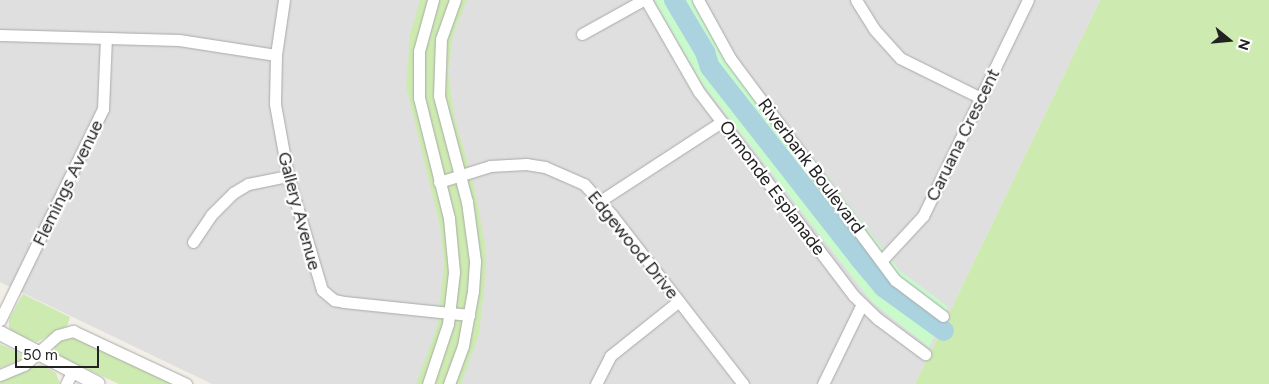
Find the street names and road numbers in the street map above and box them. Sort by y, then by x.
street label: Caruana Crescent [922,65,1004,205]
street label: Riverbank Boulevard [753,94,869,238]
street label: Ormonde Esplanade [714,116,830,260]
street label: Flemings Avenue [28,117,108,249]
street label: Gallery Avenue [273,150,325,272]
street label: Edgewood Drive [583,187,683,303]

